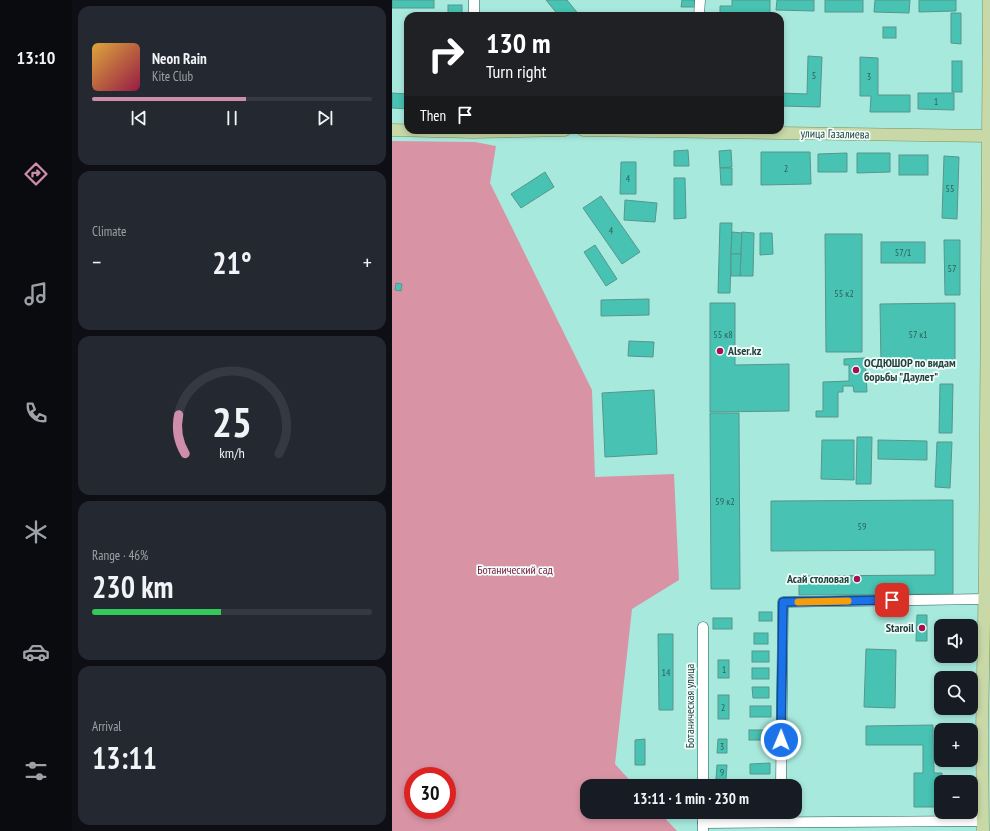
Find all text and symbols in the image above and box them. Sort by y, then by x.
text: 130 m [486,24,550,61]
icon: right [420,28,472,80]
text: 13:10 [17,46,55,69]
text: Neon Rain [152,49,207,68]
text: Turn right [486,60,546,83]
text: Kite Club [152,68,193,85]
house number: 5 [812,69,816,82]
house number: 3 [867,70,871,83]
house number: 1 [934,95,938,108]
icon: arrive [454,104,476,126]
text: Then [420,106,446,125]
icon: previous [128,107,150,129]
icon: pause [221,107,243,129]
icon: next [314,107,336,129]
street label: улица Газалиева [800,125,870,142]
icon: directions [22,160,50,188]
house number: 2 [784,162,788,175]
house number: 4 [626,172,631,185]
house number: 55 [946,182,955,195]
text: Climate [92,223,126,240]
house number: 4 [609,224,614,237]
text: 21° [212,243,252,282]
house number: 57/1 [895,246,911,259]
text: − [92,248,101,276]
text: + [363,248,372,276]
house number: 57 [948,262,957,275]
icon: music [22,280,50,308]
house number: 55 к2 [834,287,854,300]
house number: 55 к8 [713,328,733,341]
house number: 57 к1 [908,328,928,341]
place label: Alser.kz [727,343,762,358]
marker: Alser.kz [715,346,725,356]
place label: ОСДЮШОР по видам борьбы "Даулет" [864,355,956,384]
marker: ОСДЮШОР по видам борьбы "Даулет" [851,365,861,375]
text: 25 [212,394,252,447]
icon: phone [22,399,50,427]
text: km/h [219,442,245,461]
house number: 59 к2 [715,495,735,508]
icon: climate [22,518,50,546]
house number: 59 [858,520,867,533]
text: Range · 46% [92,547,148,564]
park label: Ботанический сад [477,562,553,577]
text: 230 km [92,567,173,606]
place label: Асай столовая [786,571,849,586]
marker: Асай столовая [852,574,862,584]
pin [875,583,909,617]
icon: arrive [881,589,903,611]
map controls [934,619,978,819]
button: sound [934,619,978,663]
place label: Staroil [886,620,914,635]
marker: Staroil [917,623,927,633]
icon: car [22,638,50,666]
house number: 1 [722,663,726,676]
street label: Ботаническая улица [682,664,697,748]
house number: 14 [662,666,671,679]
button: search [934,671,978,715]
house number: 2 [721,701,725,714]
text: Arrival [92,718,121,735]
position arrow [760,719,802,761]
button: + [934,723,978,767]
text: 13:11 [92,738,157,777]
house number: 3 [720,740,724,753]
icon: filters [22,757,50,785]
house number: 9 [720,766,724,779]
speed limit sign: 30 [404,767,456,819]
button: − [934,775,978,819]
text: 13:11 · 1 min · 230 m [633,789,749,808]

